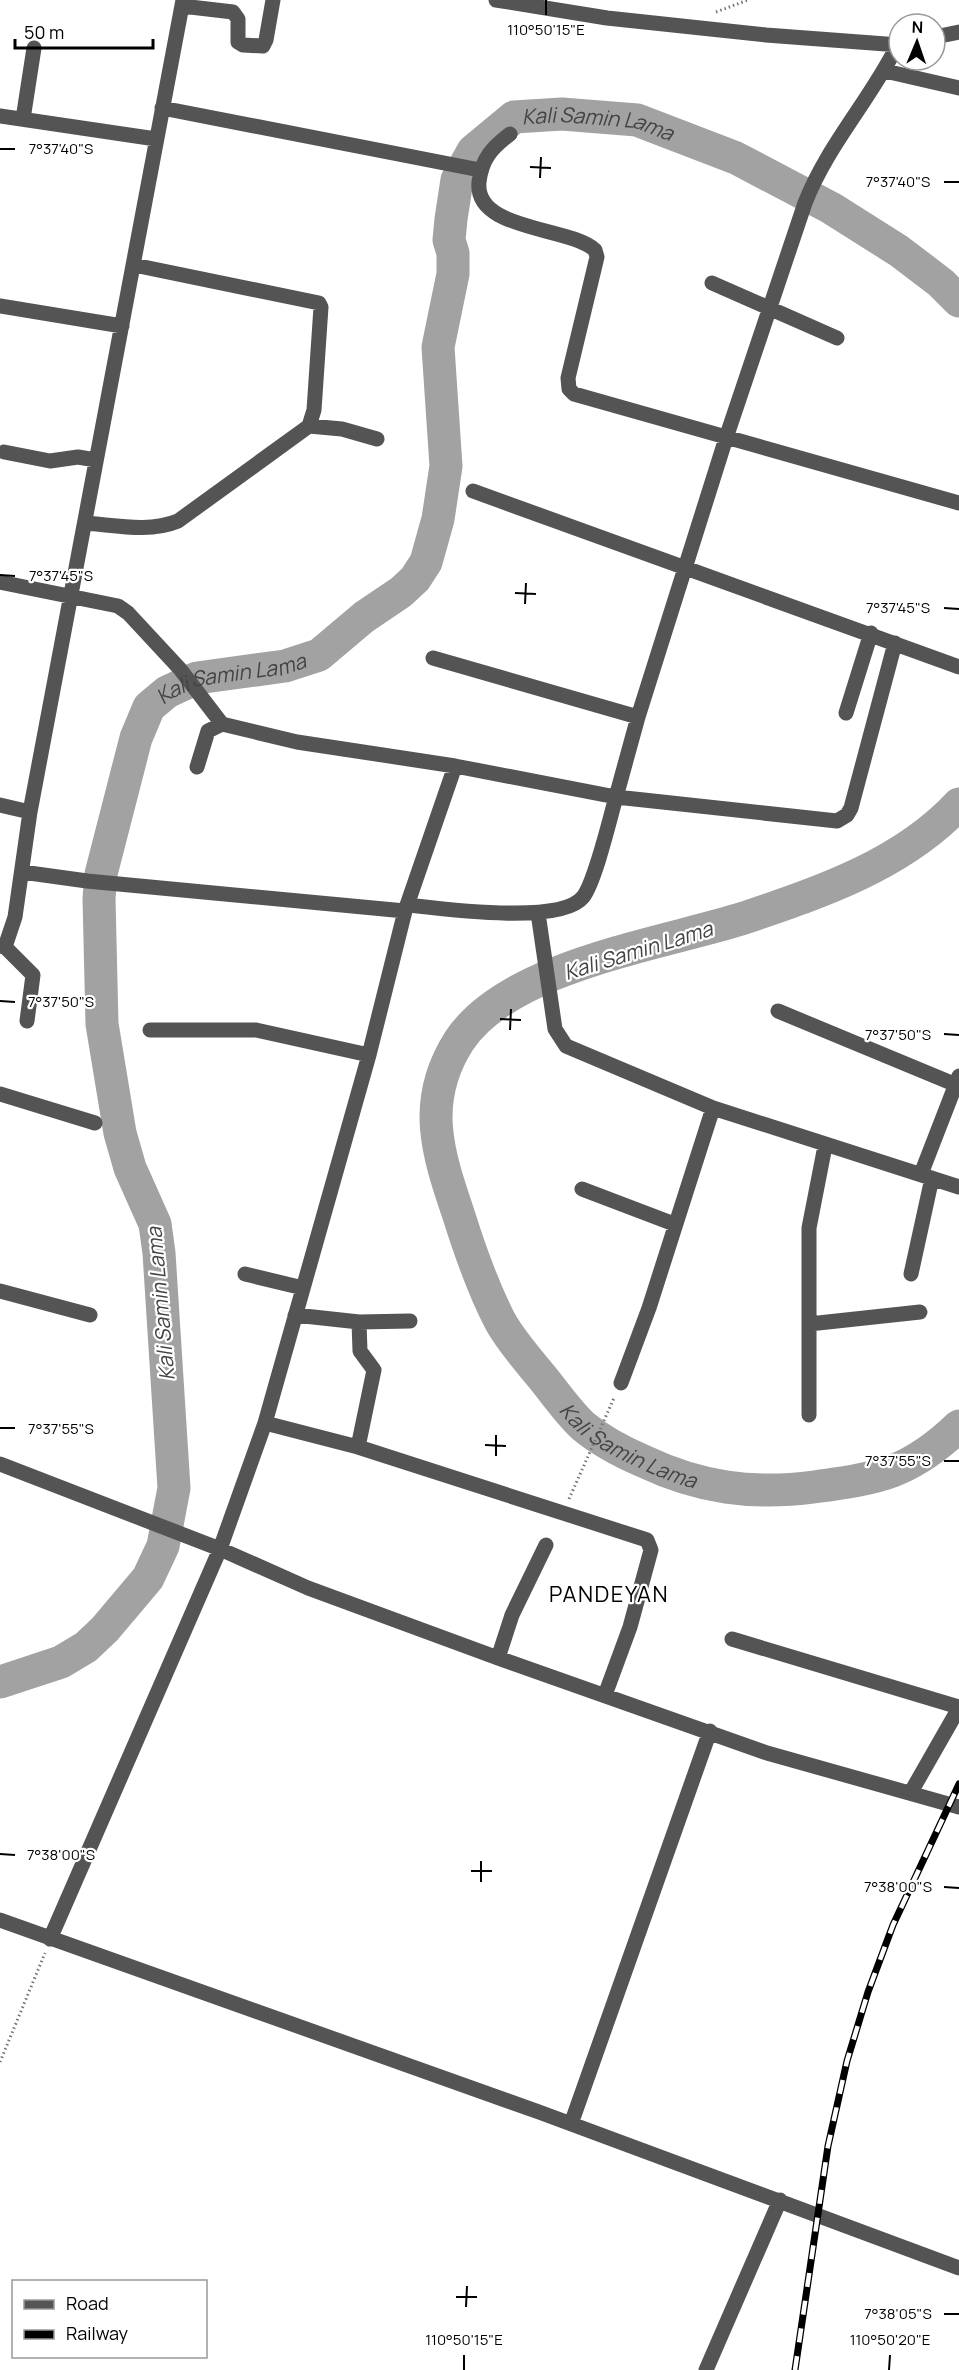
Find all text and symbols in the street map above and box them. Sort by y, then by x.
scale bar [15,12,153,50]
north arrow [887,12,947,72]
text: N [911,16,924,38]
text: 110°50'15"E [507,19,585,40]
text: 50 m [24,20,64,44]
water label: Kali Samin Lama [521,100,679,147]
text: 7°37'40"S [29,138,93,159]
text: 7°37'40"S [866,171,930,192]
text: 7°37'45"S [29,565,93,586]
text: 7°37'45"S [866,597,930,618]
water label: Kali Samin Lama [149,646,311,710]
water label: Kali Samin Lama [560,914,717,986]
text: 7°37'50"S [28,991,94,1012]
text: 7°37'50"S [865,1024,931,1045]
water label: Kali Samin Lama [139,1225,181,1382]
water label: Kali Samin Lama [554,1397,701,1495]
text: 7°37'55"S [28,1418,94,1439]
text: 7°37'55"S [865,1450,931,1471]
district label: PANDEYAN [549,1579,669,1609]
text: 7°38'00"S [27,1844,95,1865]
text: 7°38'00"S [864,1876,932,1897]
legend [12,2280,207,2358]
text: Road [66,2291,109,2315]
text: 7°38'05"S [864,2303,932,2324]
text: Railway [66,2321,128,2345]
text: 110°50'15"E [425,2329,503,2350]
text: 110°50'20"E [850,2329,930,2350]

